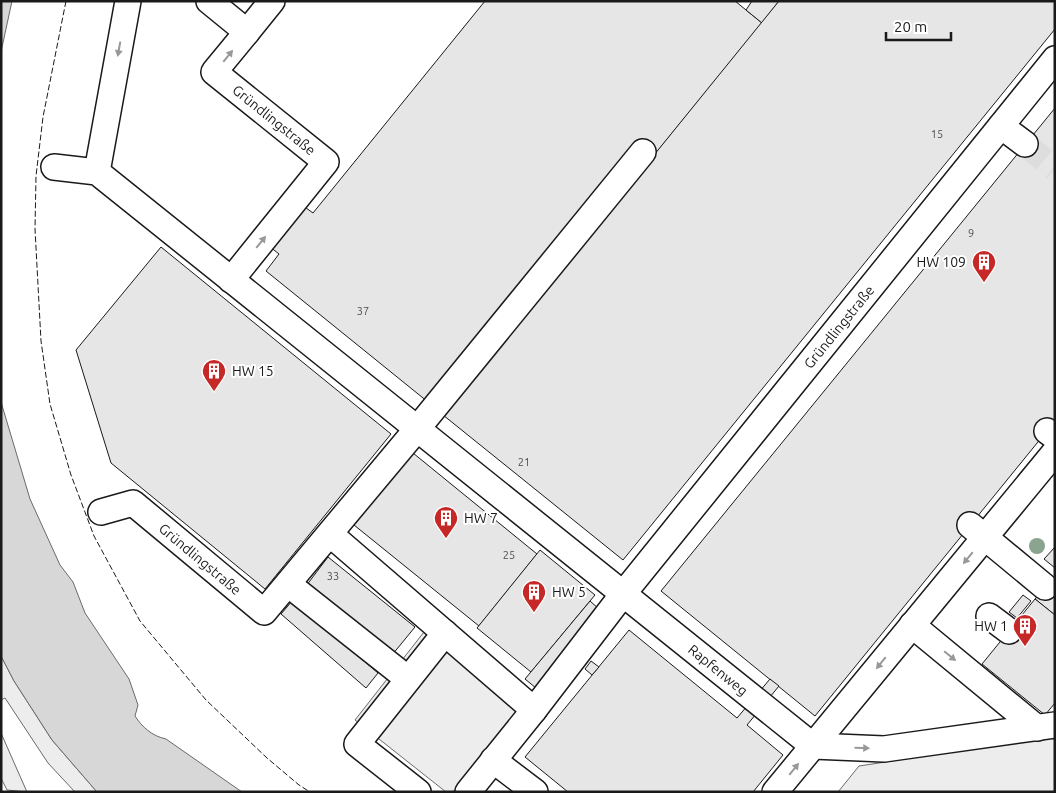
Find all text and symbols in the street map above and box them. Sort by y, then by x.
scale bar [886,10,951,42]
text: 20 m [894,18,927,35]
one-way arrow [114,42,122,58]
one-way arrow [222,49,233,62]
street label: Gründlingstraße [229,82,319,158]
house number: 15 [931,128,943,140]
house number: 9 [968,227,974,239]
one-way arrow [256,236,267,249]
building icon: HW 109 [971,249,997,283]
place label: HW 109 [916,254,966,270]
street label: Gründlingstraße [801,282,877,372]
house number: 37 [357,305,369,317]
building icon: HW 15 [201,358,227,392]
place label: HW 15 [232,363,274,379]
house number: 21 [518,456,530,468]
building icon: HW 7 [433,505,459,539]
place label: HW 7 [464,510,498,526]
street label: Gründlingstraße [156,520,244,598]
house number: 25 [503,549,515,561]
one-way arrow [963,551,974,564]
house number: 33 [327,570,339,582]
building icon: HW 5 [521,579,547,613]
place label: HW 5 [552,584,586,600]
building icon: HW 1 [1012,613,1038,647]
place label: HW 1 [974,618,1008,634]
street label: Rapfenweg [685,641,751,699]
one-way arrow [943,651,956,662]
one-way arrow [876,656,887,669]
one-way arrow [854,744,870,752]
one-way arrow [789,763,800,776]

